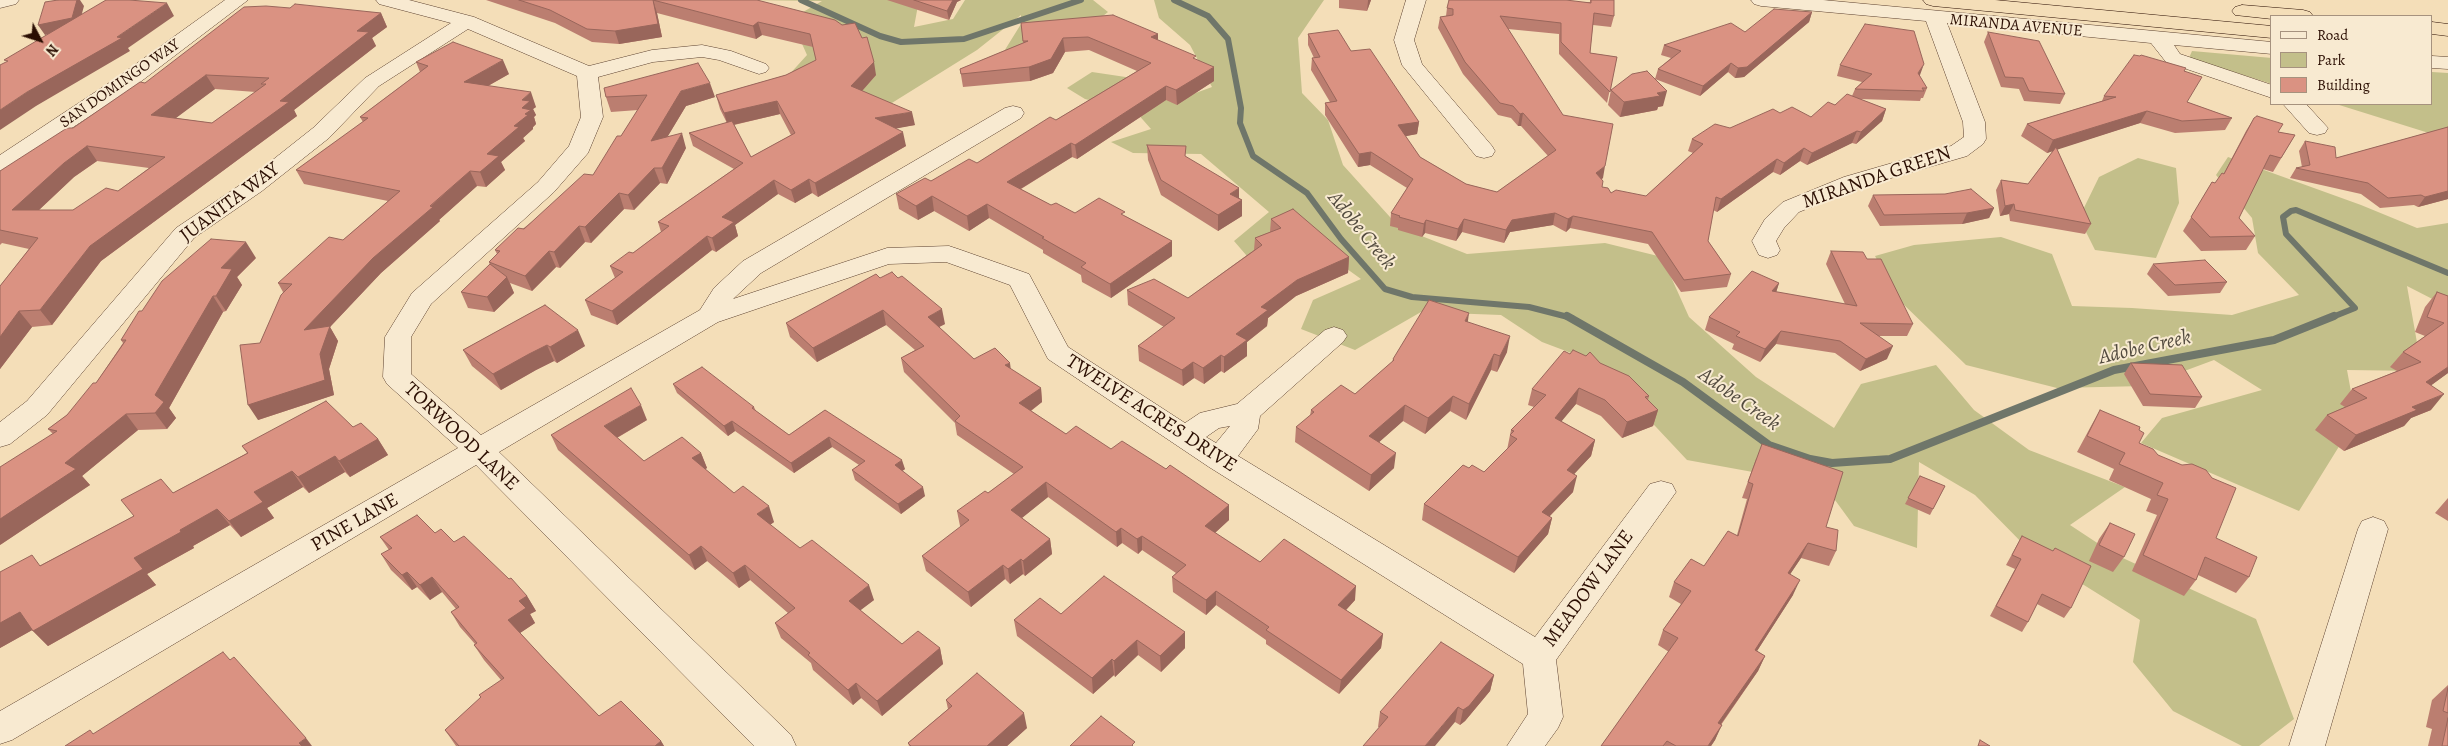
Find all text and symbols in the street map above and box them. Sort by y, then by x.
street label: MIRANDA AVENUE [1949,11,2083,41]
north arrow [15,15,65,65]
legend [2270,15,2433,105]
text: Road [2317,25,2348,45]
street label: SAN DOMINGO WAY [56,35,184,133]
text: N [41,40,62,60]
text: Park [2317,50,2345,70]
text: Building [2317,75,2370,95]
street label: MIRANDA GREEN [1800,141,1954,215]
street label: JUANITA WAY [176,158,284,248]
water label: Adobe Creek [1322,187,1400,275]
water label: Adobe Creek [2096,325,2194,371]
street label: TWELVE ACRES DRIVE [1061,350,1241,478]
water label: Adobe Creek [1693,363,1785,437]
street label: TORWOOD LANE [399,378,523,496]
street label: PINE LANE [307,488,403,558]
street label: MEADOW LANE [1538,526,1640,652]

